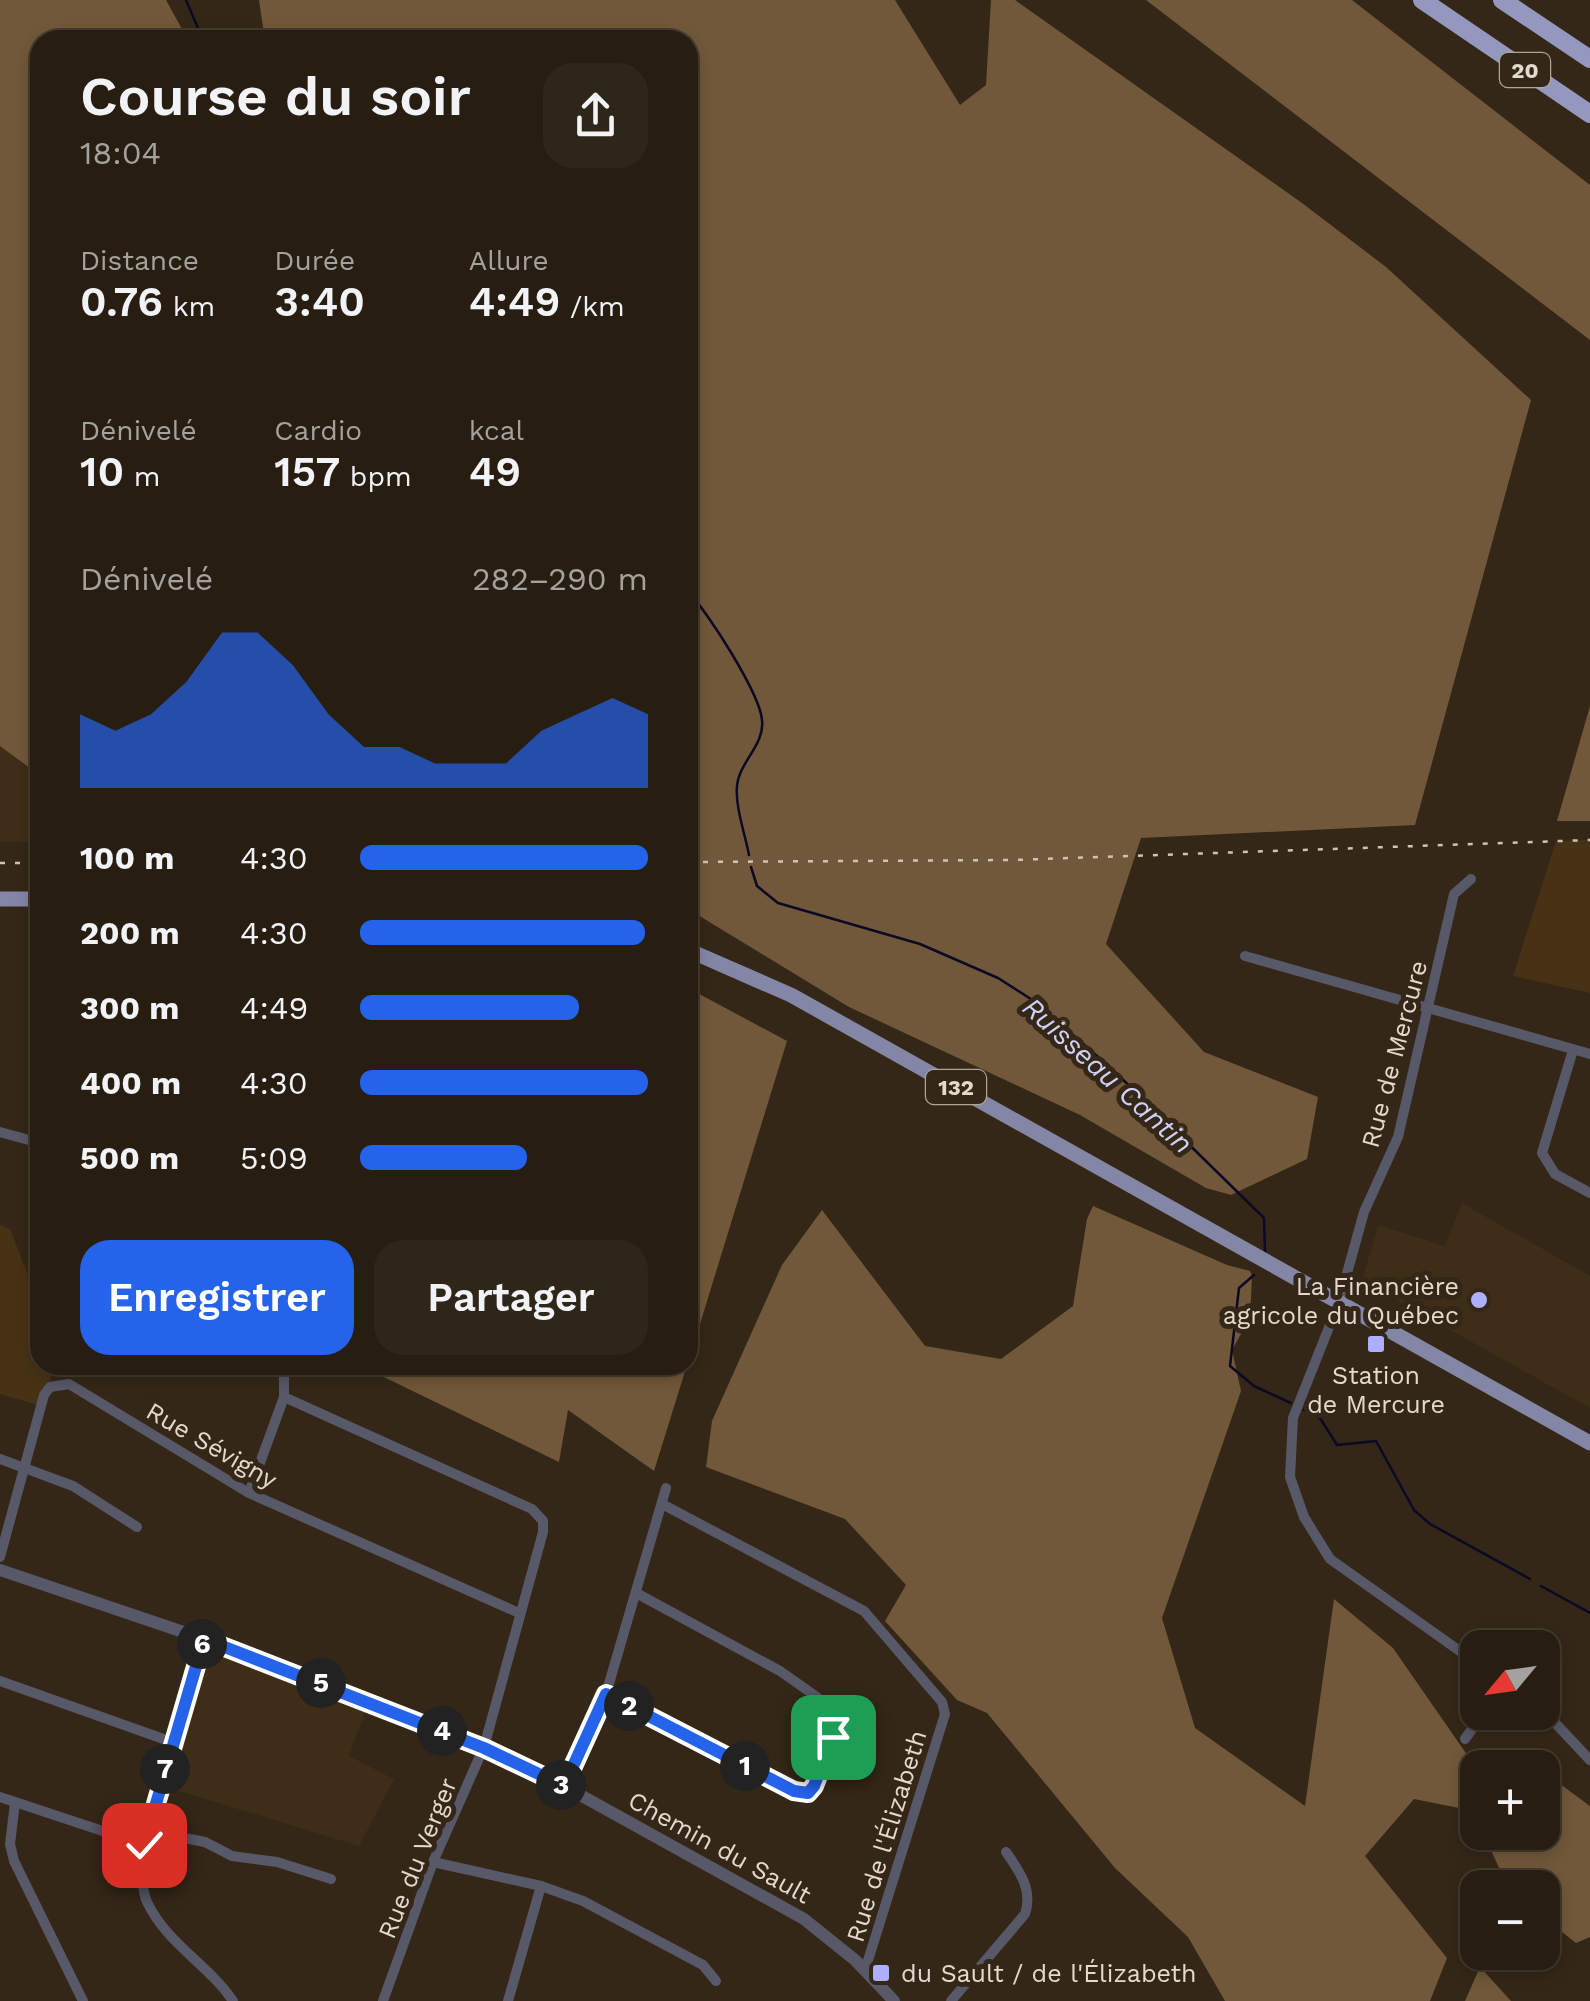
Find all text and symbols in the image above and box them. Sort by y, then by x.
road number: 20 [1500,53,1550,87]
button: share [543,63,648,168]
text: Course du soir [80,64,471,128]
text: 18:04 [80,134,161,172]
text: Distance [80,244,199,277]
text: Durée [274,244,355,277]
text: Allure [469,244,549,277]
text: 0.76 [80,277,163,326]
text: 3:40 [274,277,365,326]
text: 4:49 [469,277,560,326]
text: km [163,290,215,323]
text: /km [560,290,625,323]
text: Dénivelé [80,414,197,447]
text: Cardio [274,414,362,447]
text: kcal [469,414,524,447]
text: 10 [80,447,124,496]
text: 157 [274,447,340,496]
text: 49 [469,447,521,496]
text: m [124,460,160,493]
text: bpm [340,460,412,493]
text: Dénivelé [80,560,213,598]
text: 282–290 m [472,560,648,598]
text: 100 m [80,839,174,877]
text: 4:30 [240,839,308,877]
text: 200 m [80,914,180,952]
text: 4:30 [240,914,308,952]
street label: Rue de Mercure [1356,957,1433,1151]
text: 300 m [80,989,179,1027]
text: 4:49 [240,989,308,1027]
water label: Ruisseau Cantin [1016,990,1199,1160]
text: 400 m [80,1064,181,1102]
text: 4:30 [240,1064,308,1102]
road number: 132 [926,1070,986,1104]
text: 500 m [80,1139,179,1177]
text: 5:09 [240,1139,308,1177]
button: Enregistrer [80,1240,354,1355]
button: Partager [374,1240,648,1355]
place label: La Financière agricole du Québec [1223,1272,1459,1330]
marker: La Financière agricole du Québec [1468,1289,1490,1311]
marker: Station de Mercure [1365,1333,1387,1355]
place label: Station de Mercure [1307,1361,1445,1419]
street label: Rue Sévigny [141,1396,282,1494]
pin: 6 [177,1619,227,1669]
text: 6 [193,1627,211,1660]
north arrow [1460,1630,1560,1730]
map controls [1460,1630,1560,1970]
pin: 5 [296,1658,346,1708]
text: 5 [313,1666,329,1699]
pin: 2 [604,1681,654,1731]
text: 2 [621,1689,637,1722]
pin [791,1695,876,1780]
pin: 4 [417,1706,467,1756]
icon: arrive [806,1710,861,1765]
text: 4 [433,1714,451,1747]
street label: Rue de l'Élizabeth [840,1727,932,1945]
pin: 1 [720,1741,770,1791]
pin: 7 [140,1744,190,1794]
text: 1 [739,1749,751,1782]
button: + [1460,1750,1560,1850]
text: 7 [156,1752,174,1785]
pin: 3 [536,1760,586,1810]
text: 3 [553,1768,569,1801]
street label: Rue du Verger [372,1774,463,1943]
street label: Chemin du Sault [623,1785,817,1910]
pin [102,1803,187,1888]
icon: check [117,1818,172,1873]
button: − [1460,1870,1560,1970]
place label: du Sault / de l'Élizabeth [901,1959,1197,1988]
marker: du Sault / de l'Élizabeth [870,1962,892,1984]

